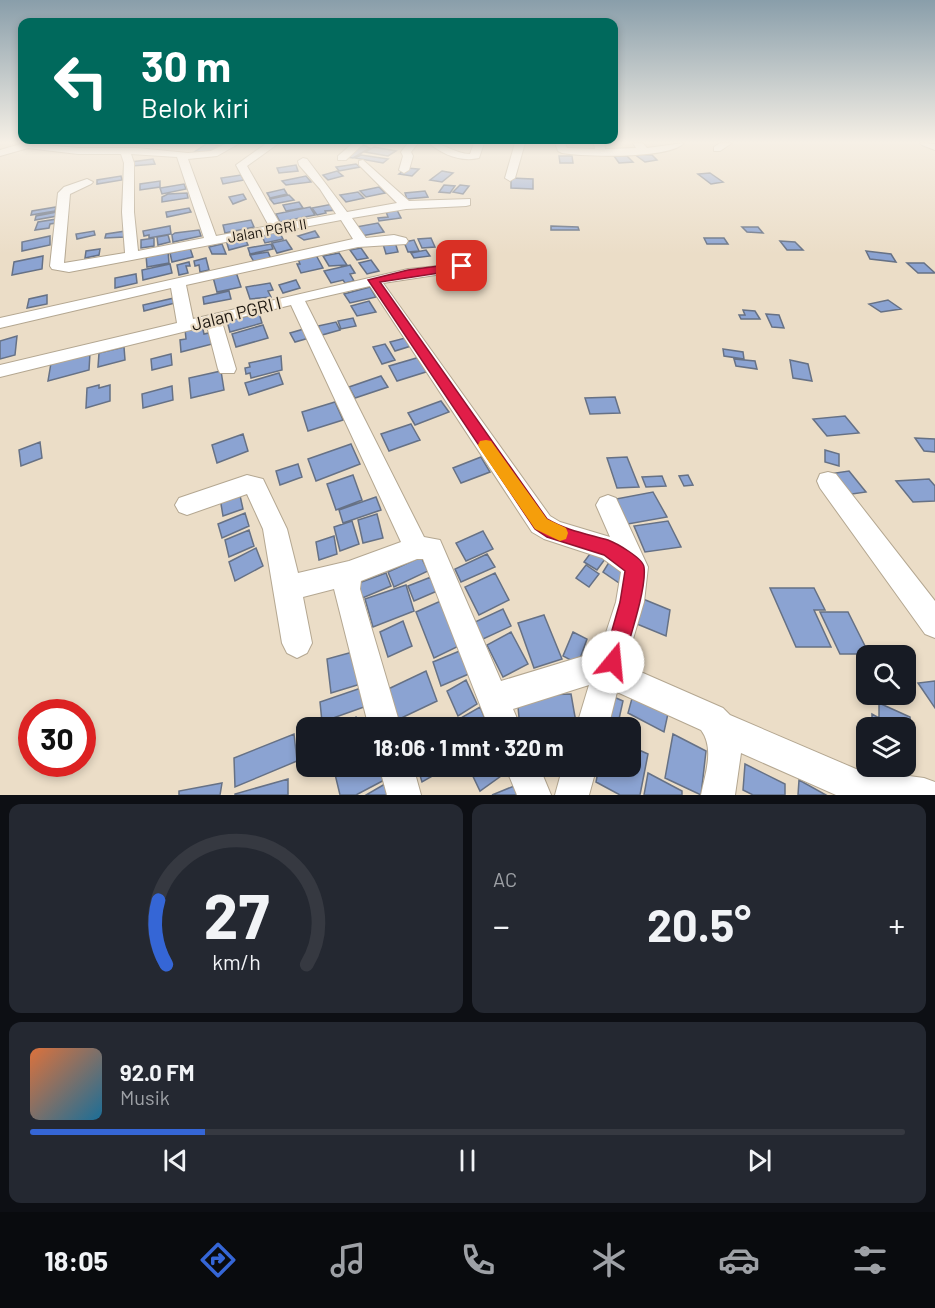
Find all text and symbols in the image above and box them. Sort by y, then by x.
text: 30 m [141,40,231,90]
icon: left [42,42,120,120]
text: Belok kiri [141,91,249,123]
street label: Jalan PGRI II [226,214,308,246]
pin [436,240,487,291]
icon: arrive [445,249,478,282]
street label: Jalan PGRI I [189,291,283,335]
position arrow [581,630,645,694]
map controls [856,645,916,777]
button: search [856,645,916,705]
speed limit sign: 30 [18,699,96,777]
button: layers [856,717,916,777]
text: 18:06 · 1 mnt · 320 m [373,734,564,760]
text: AC [493,867,517,891]
text: 27 [203,877,269,951]
text: 20.5° [647,897,751,951]
text: − [493,905,510,945]
text: + [889,905,905,945]
text: km/h [212,950,260,975]
text: 92.0 FM [120,1059,194,1085]
text: Musik [120,1085,170,1109]
icon: previous [159,1144,192,1177]
icon: pause [451,1144,484,1177]
icon: next [743,1144,776,1177]
icon: directions [197,1239,239,1281]
icon: music [327,1239,369,1281]
icon: phone [457,1239,499,1281]
icon: climate [588,1239,630,1281]
icon: car [718,1239,760,1281]
icon: filters [849,1239,891,1281]
text: 18:05 [44,1244,108,1276]

